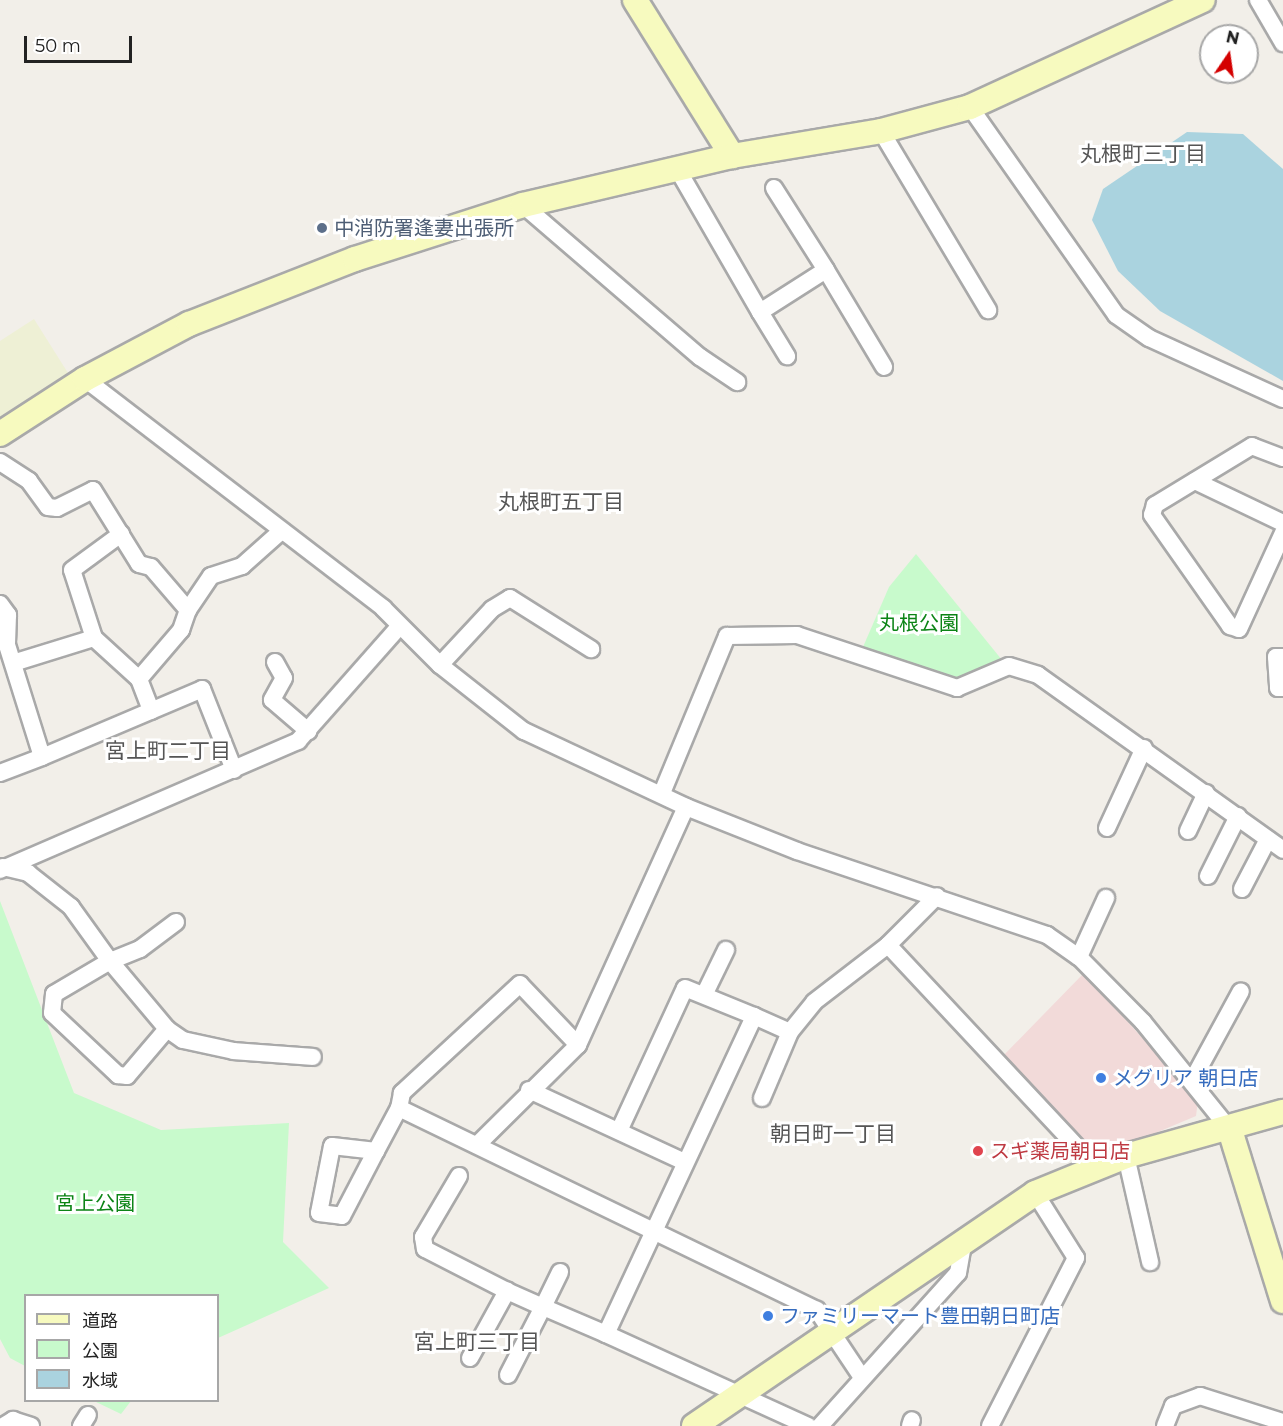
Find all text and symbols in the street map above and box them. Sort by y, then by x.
scale bar [27,24,135,62]
north arrow [1199,24,1259,84]
text: N [1224,27,1241,49]
text: 50 m [35,35,81,57]
district label: 丸根町三丁目 [1080,141,1206,167]
place label: 中消防署逢妻出張所 [334,216,514,240]
marker: 中消防署逢妻出張所 [315,221,329,235]
district label: 丸根町五丁目 [498,489,624,515]
park label: 丸根公園 [879,611,959,635]
district label: 宮上町二丁目 [105,738,231,764]
place label: メグリア 朝日店 [1113,1066,1258,1090]
marker: メグリア 朝日店 [1094,1071,1108,1085]
district label: 朝日町一丁目 [770,1121,896,1147]
place label: スギ薬局朝日店 [990,1139,1130,1163]
marker: スギ薬局朝日店 [971,1144,985,1158]
park label: 宮上公園 [55,1191,135,1215]
legend [24,1294,219,1402]
place label: ファミリーマート豊田朝日町店 [780,1304,1060,1328]
marker: ファミリーマート豊田朝日町店 [761,1309,775,1323]
text: 道路 [82,1310,118,1332]
district label: 宮上町三丁目 [414,1329,540,1355]
text: 公園 [82,1340,118,1362]
text: 水域 [82,1370,118,1392]

